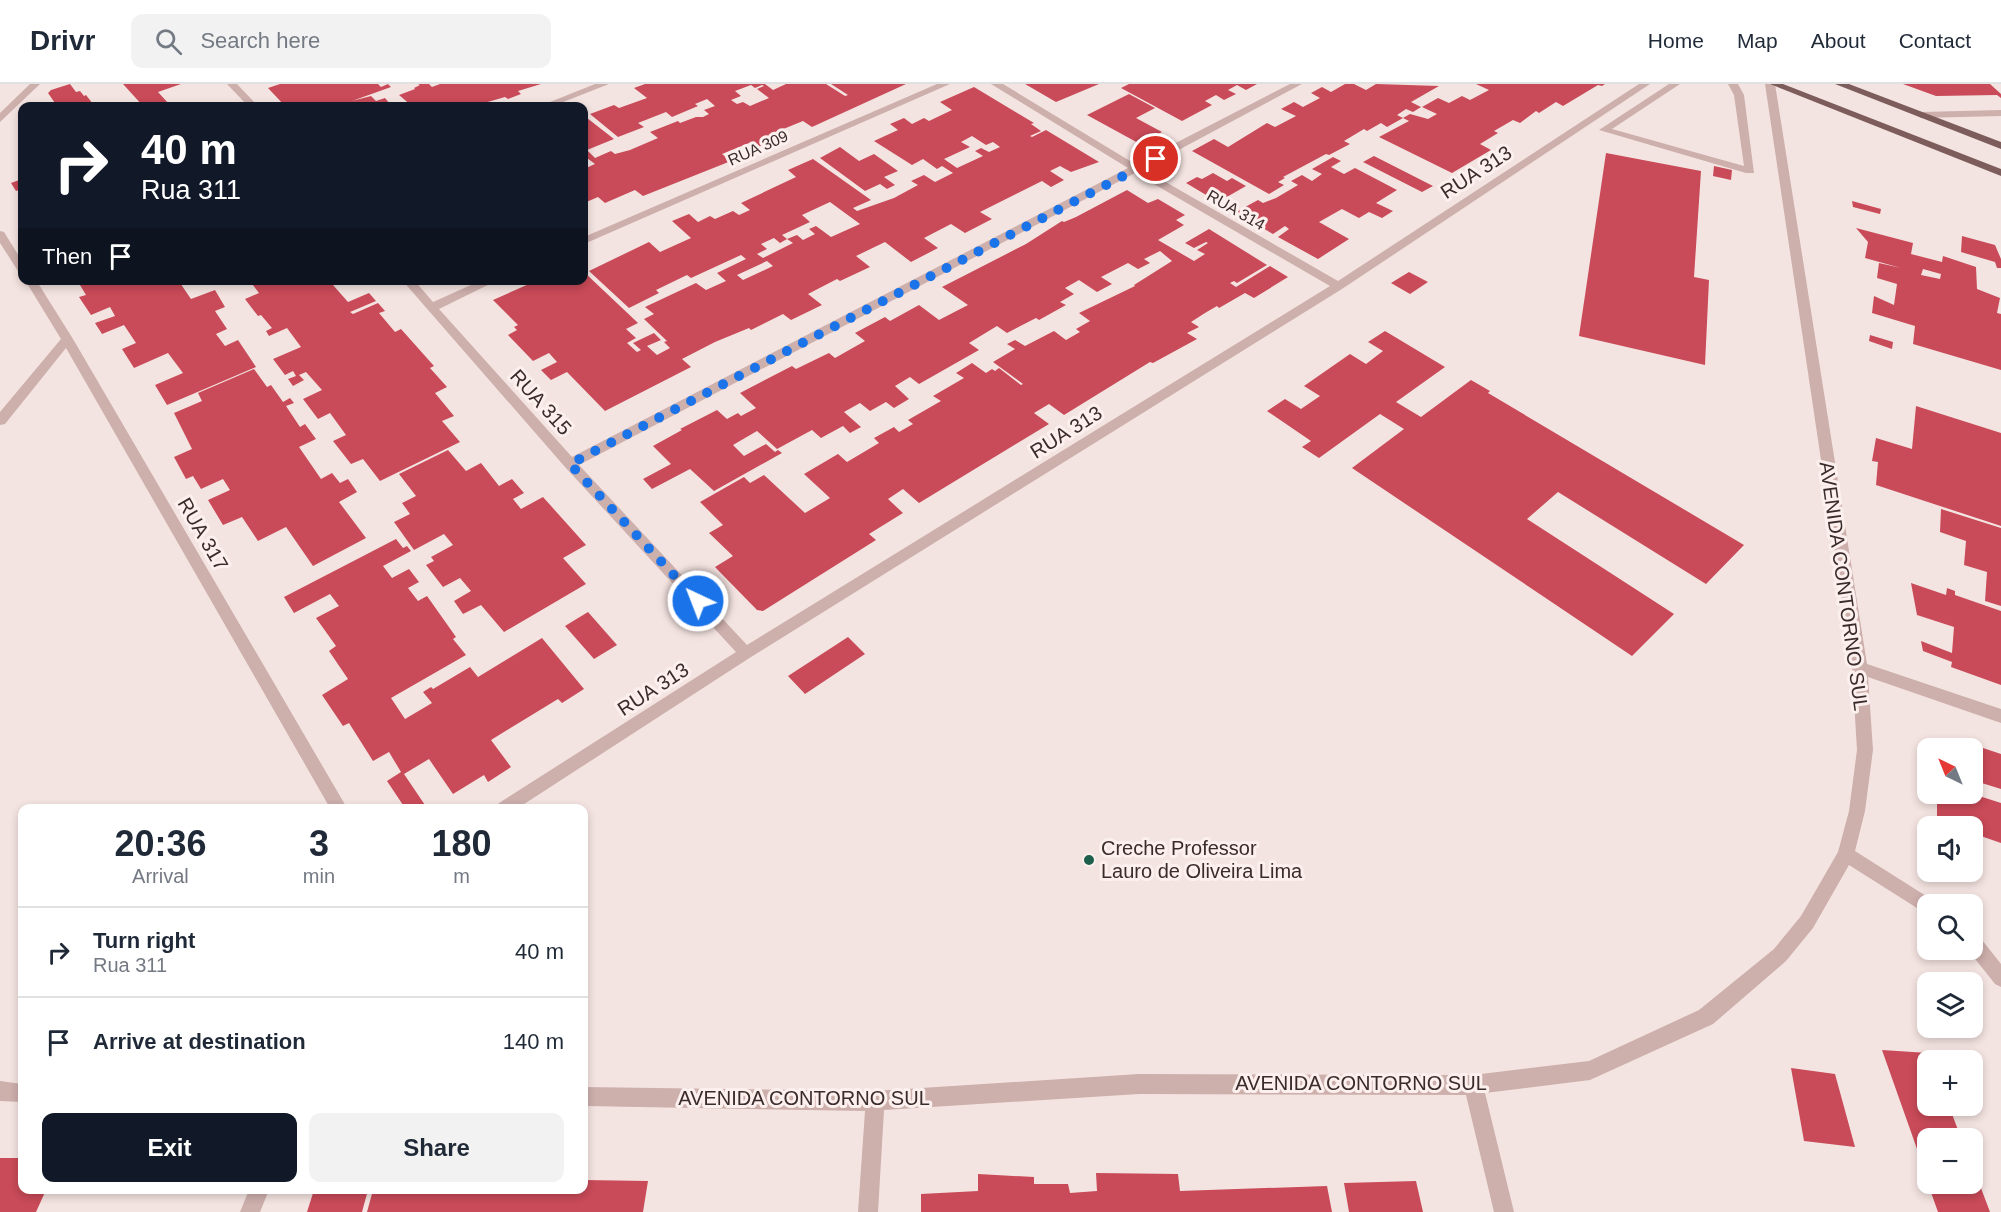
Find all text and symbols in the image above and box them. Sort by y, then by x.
search box [131,14,551,68]
text: Drivr [30,25,95,56]
icon: search [152,25,185,58]
text: Search here [200,28,320,53]
text: Home [1648,29,1704,52]
text: Map [1737,29,1778,52]
text: About [1811,29,1866,52]
text: Contact [1899,29,1971,52]
icon: right [42,126,120,204]
text: 40 m [141,126,237,173]
street label: RUA 309 [725,127,791,169]
pin [1130,133,1181,184]
street label: RUA 313 [1436,141,1516,203]
icon: arrive [1139,142,1172,175]
text: Rua 311 [141,175,241,205]
street label: RUA 314 [1204,187,1268,233]
icon: arrive [104,240,137,273]
text: Then [42,244,92,269]
street label: RUA 315 [506,365,576,439]
street label: RUA 313 [1026,401,1106,463]
street label: AVENIDA CONTORNO SUL [1816,460,1872,712]
street label: RUA 317 [173,494,233,574]
position arrow [666,569,730,633]
street label: RUA 313 [613,658,693,720]
north arrow [1917,738,1983,804]
map controls [1917,738,1983,1194]
button: sound [1917,816,1983,882]
text: 20:36 [114,823,206,864]
text: 3 [309,823,329,864]
text: 180 [431,823,492,864]
place label: Creche Professor Lauro de Oliveira Lima [1101,837,1303,882]
marker: Creche Professor Lauro de Oliveira Lima [1082,853,1096,867]
text: Arrival [132,865,189,887]
text: min [303,865,335,887]
text: m [453,865,470,887]
button: search [1917,894,1983,960]
text: Turn right [93,928,195,953]
icon: right [42,936,75,969]
text: 40 m [515,939,564,964]
text: Rua 311 [93,954,167,976]
button: layers [1917,972,1983,1038]
icon: arrive [42,1026,75,1059]
text: Arrive at destination [93,1029,306,1054]
text: 140 m [503,1029,564,1054]
button: + [1917,1050,1983,1116]
street label: AVENIDA CONTORNO SUL [1235,1072,1487,1094]
street label: AVENIDA CONTORNO SUL [678,1087,930,1109]
button: Exit [42,1113,297,1182]
button: Share [309,1113,564,1182]
button: − [1917,1128,1983,1194]

